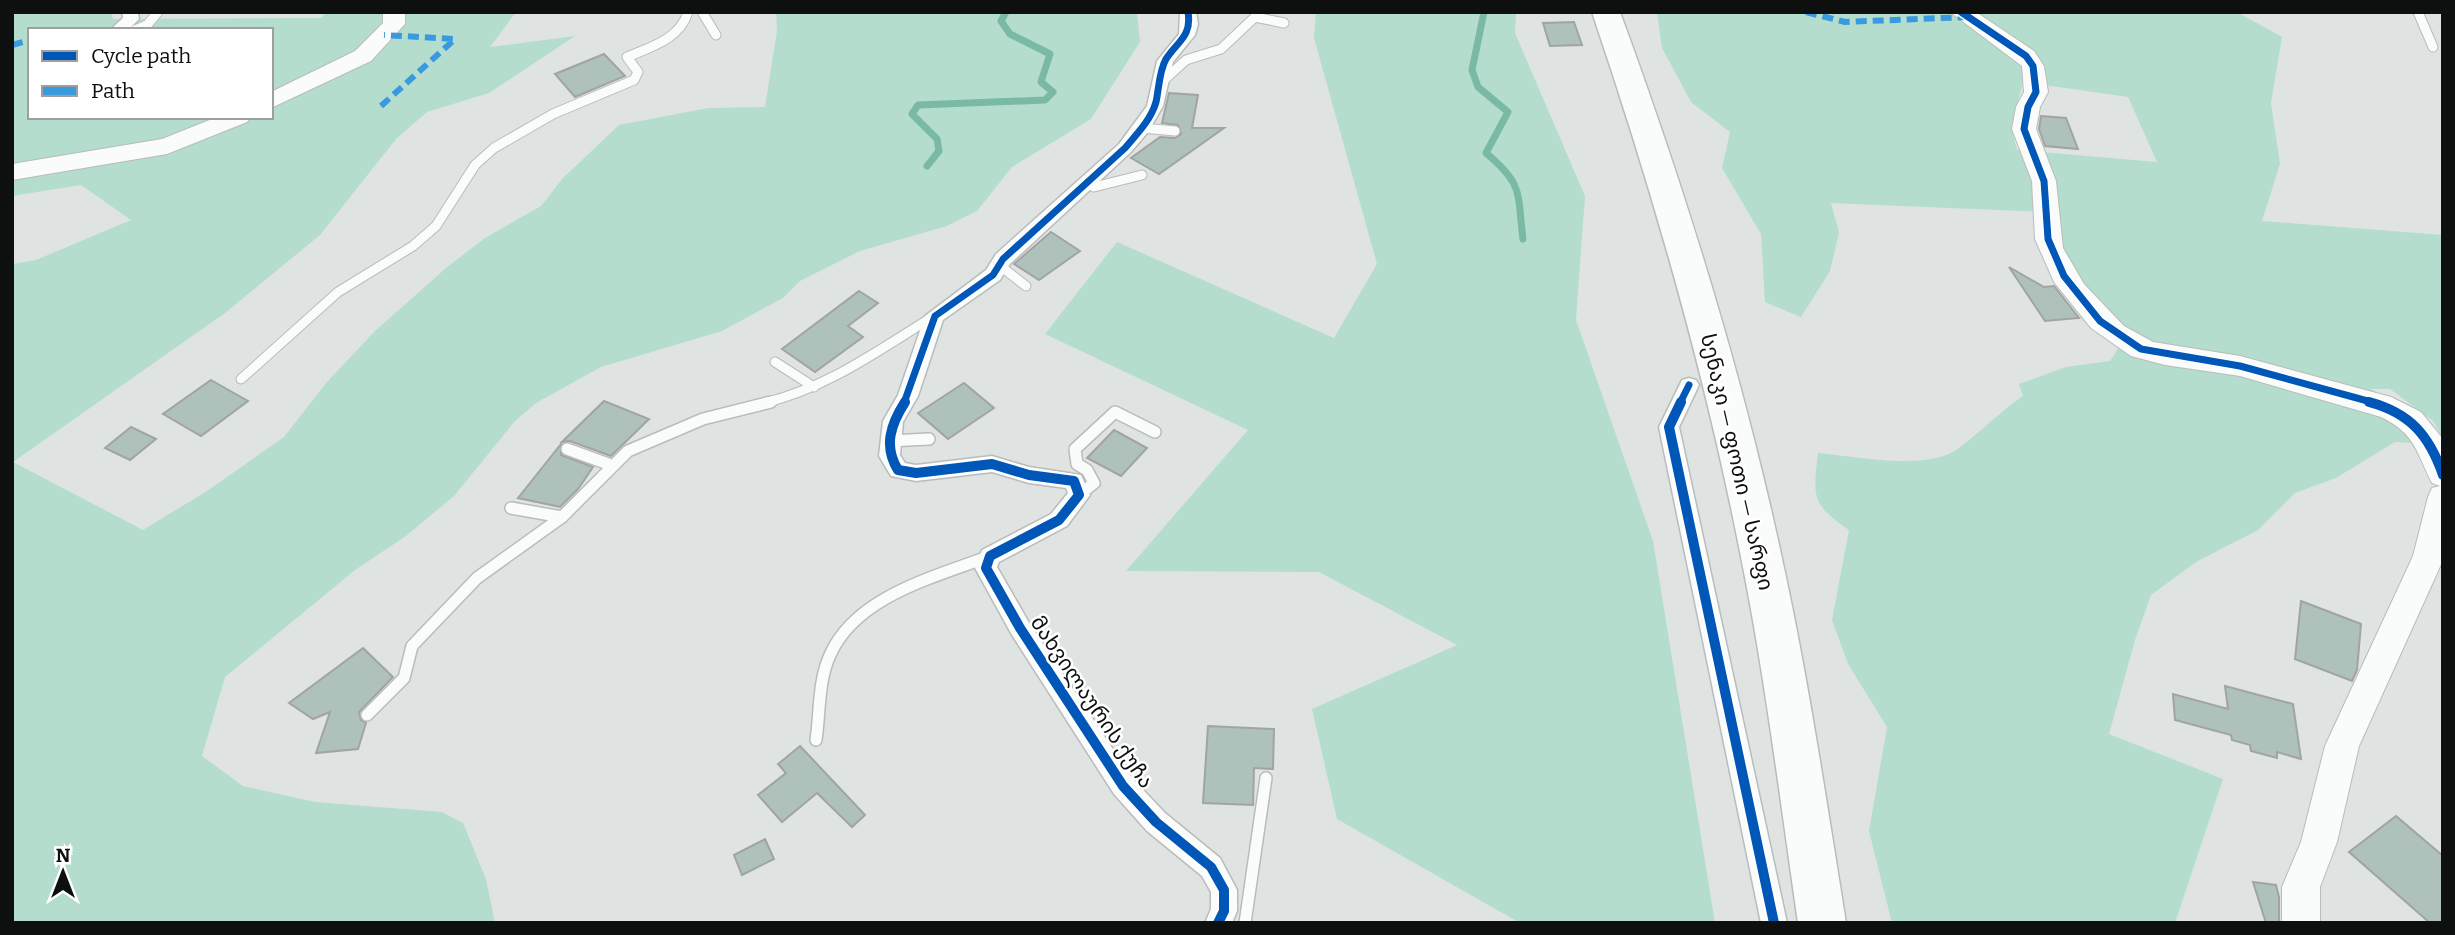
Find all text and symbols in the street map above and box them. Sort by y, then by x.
legend [28,28,273,119]
text: Cycle path [91,43,191,69]
text: Path [91,78,135,104]
street label: სენაკი — ფოთი — სარფი [1695,331,1779,593]
street label: მახვილაურის ქუჩა [1025,611,1159,793]
north arrow [28,837,98,907]
text: N [56,844,71,867]

